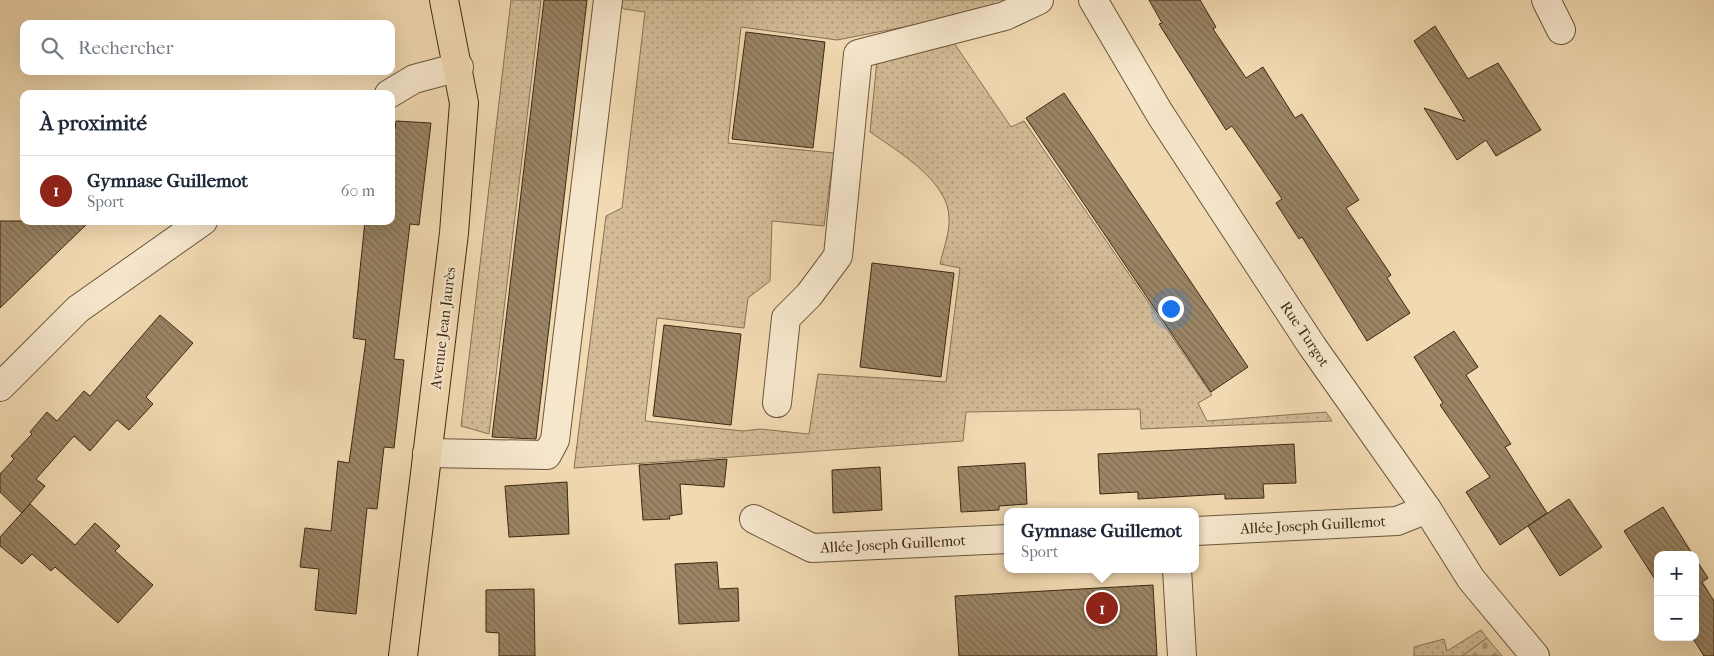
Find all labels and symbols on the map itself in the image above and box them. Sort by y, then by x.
street label: Avenue Jean Jaurès [426,265,459,391]
your location [1158,296,1184,322]
street label: Rue Turgot [1277,298,1334,371]
street label: Allée Joseph Guillemot [1239,512,1387,538]
street label: Allée Joseph Guillemot [819,531,967,557]
pin: 1 [1086,589,1118,627]

